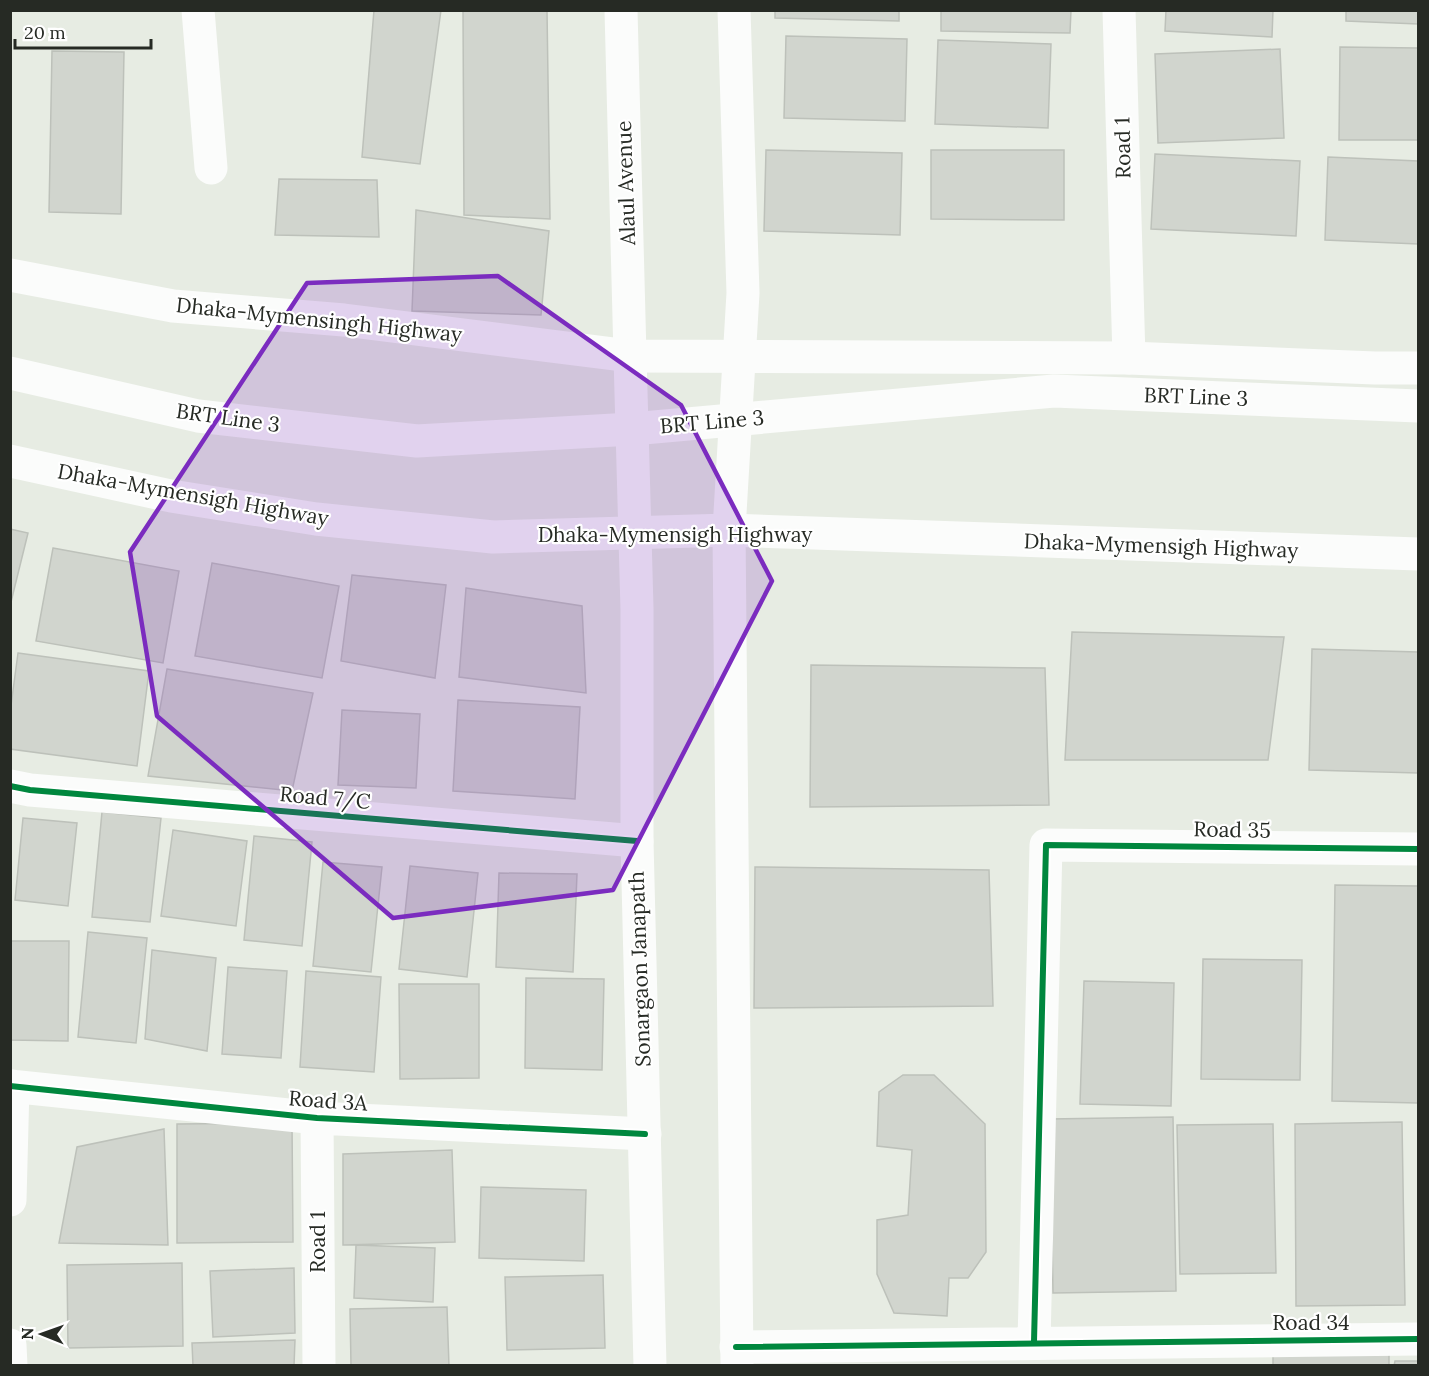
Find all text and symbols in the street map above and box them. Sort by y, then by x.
scale bar [15,12,152,50]
text: 20 m [24,21,66,44]
street label: Road 1 [1108,117,1137,179]
street label: Alaul Avenue [610,120,641,247]
street label: Dhaka-Mymensingh Highway [175,291,463,348]
street label: BRT Line 3 [1143,381,1249,412]
street label: BRT Line 3 [174,397,282,438]
street label: BRT Line 3 [659,404,765,440]
street label: Dhaka-Mymensigh Highway [55,457,331,532]
street label: Dhaka-Mymensigh Highway [538,521,812,548]
street label: Dhaka-Mymensigh Highway [1023,527,1299,564]
street label: Road 7/C [278,780,372,815]
street label: Road 35 [1193,815,1271,844]
street label: Sonargaon Janapath [623,871,656,1067]
street label: Road 3A [288,1084,369,1117]
street label: Road 1 [304,1211,331,1273]
north arrow [12,1304,72,1364]
street label: Road 34 [1272,1309,1350,1336]
text: N [17,1327,37,1340]

